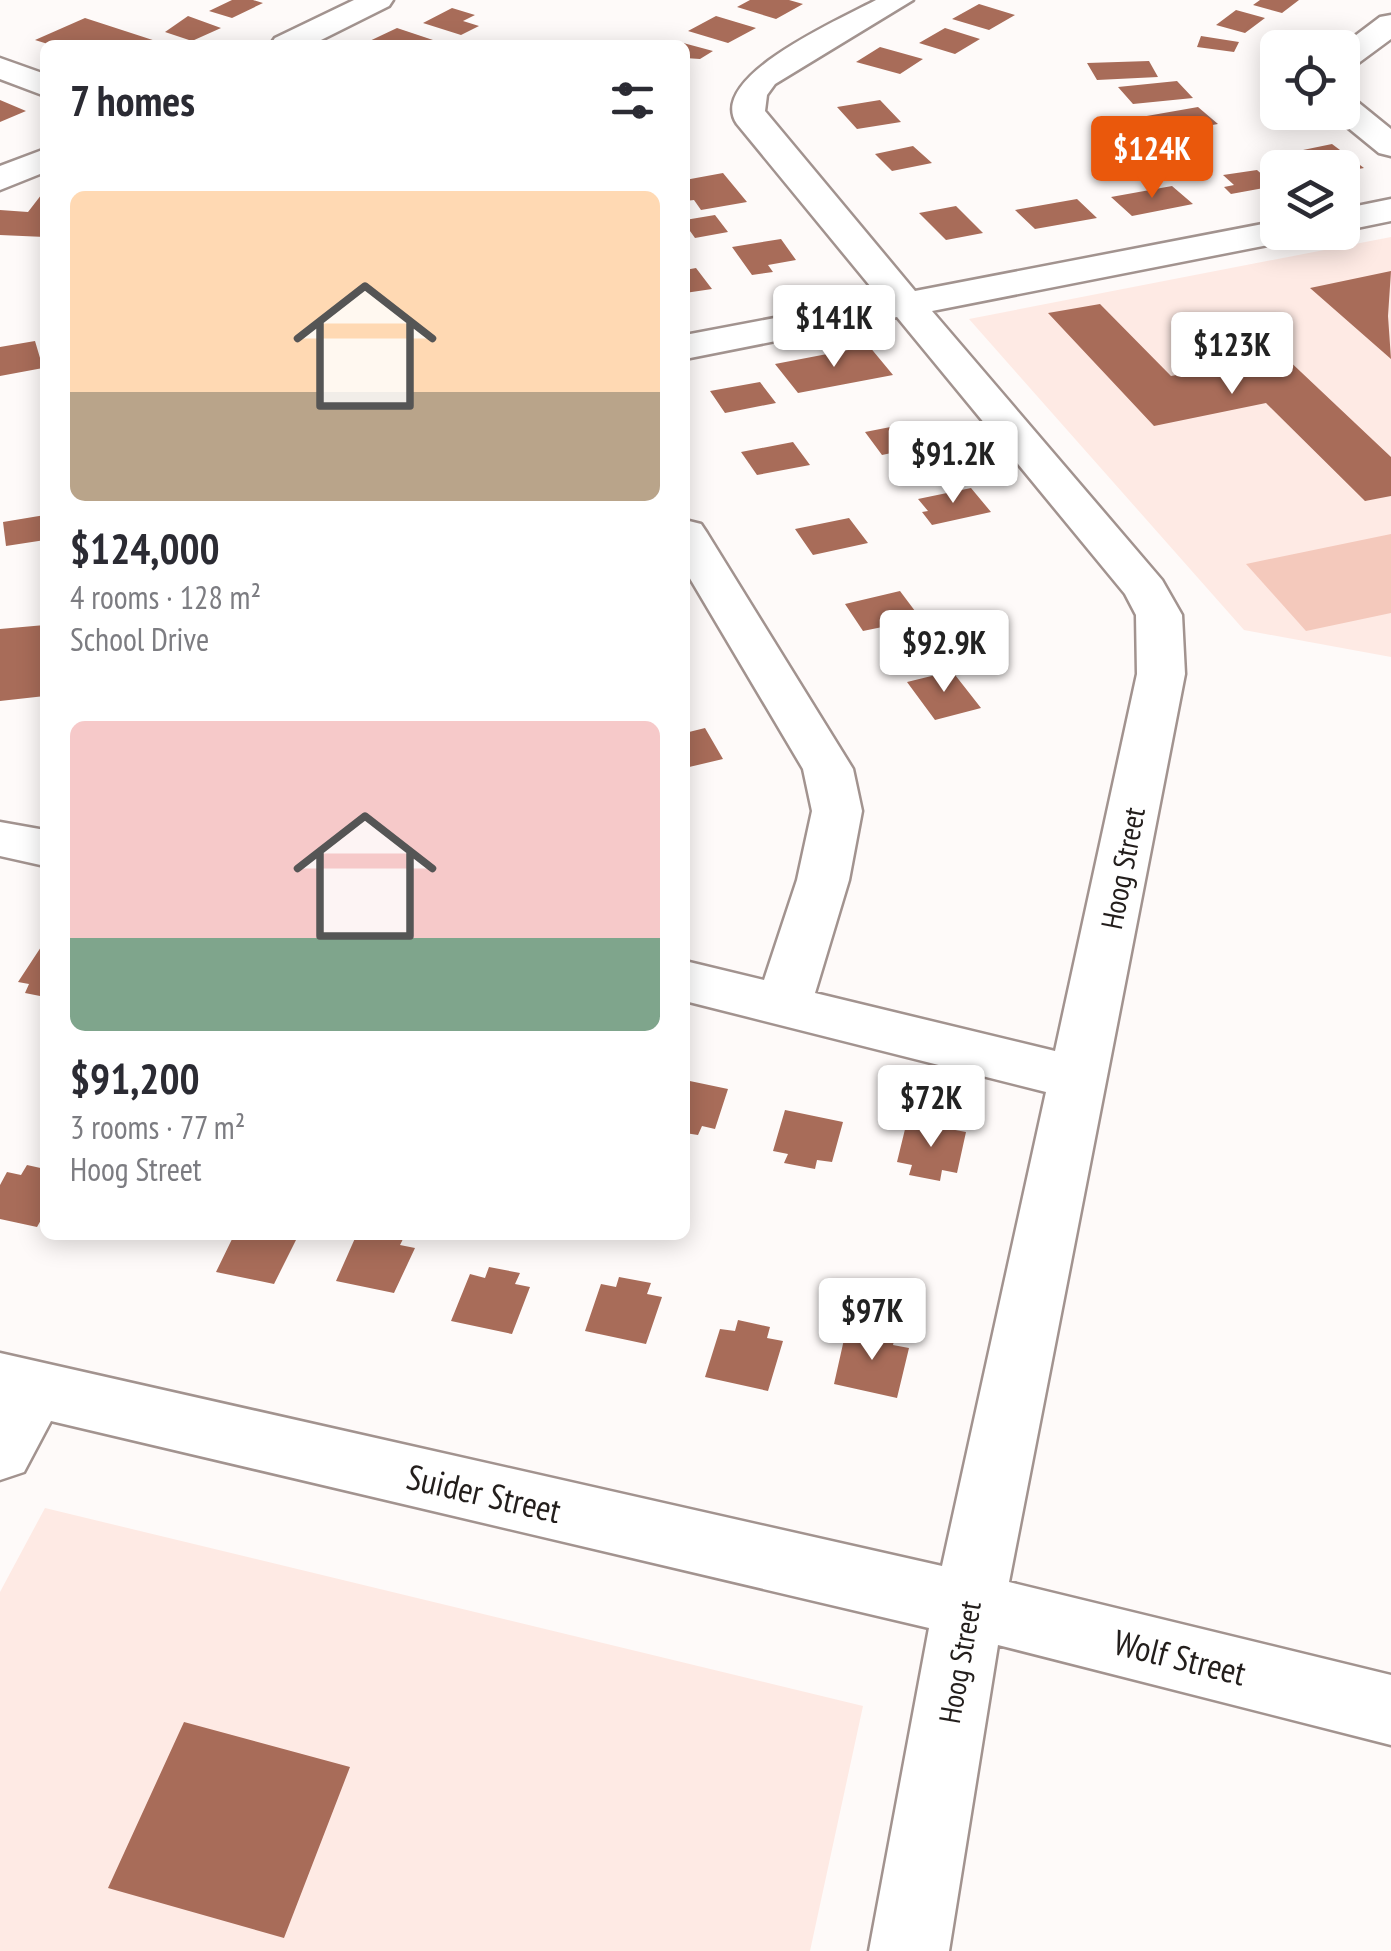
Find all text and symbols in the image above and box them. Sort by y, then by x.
map controls [1260,30,1360,250]
button: locate [1260,30,1360,130]
text: 7 homes [70,73,195,128]
icon: filters [605,73,660,128]
pin: $124K [1082,116,1222,201]
text: $124K [1113,127,1191,169]
button: layers [1260,150,1360,250]
icon: home [275,256,455,436]
pin: $141K [764,285,904,370]
text: $141K [795,296,873,338]
pin: $123K [1162,312,1302,397]
text: $123K [1193,323,1271,365]
pin: $91.2K [872,421,1034,506]
text: $91.2K [911,432,995,474]
text: $124,000 [70,521,220,576]
text: 4 rooms · 128 m² [70,576,261,618]
pin: $92.9K [863,610,1025,695]
text: School Drive [70,618,209,660]
text: $92.9K [902,621,986,663]
icon: home [275,786,455,966]
street label: Hoog Street [1091,803,1153,932]
text: $91,200 [70,1051,200,1106]
pin: $72K [872,1065,990,1150]
text: $72K [900,1076,962,1118]
text: 3 rooms · 77 m² [70,1106,245,1148]
text: Hoog Street [70,1148,202,1190]
pin: $97K [813,1278,931,1363]
text: $97K [841,1289,903,1331]
street label: Suider Street [402,1453,566,1533]
street label: Hoog Street [929,1597,989,1726]
street label: Wolf Street [1109,1618,1251,1696]

